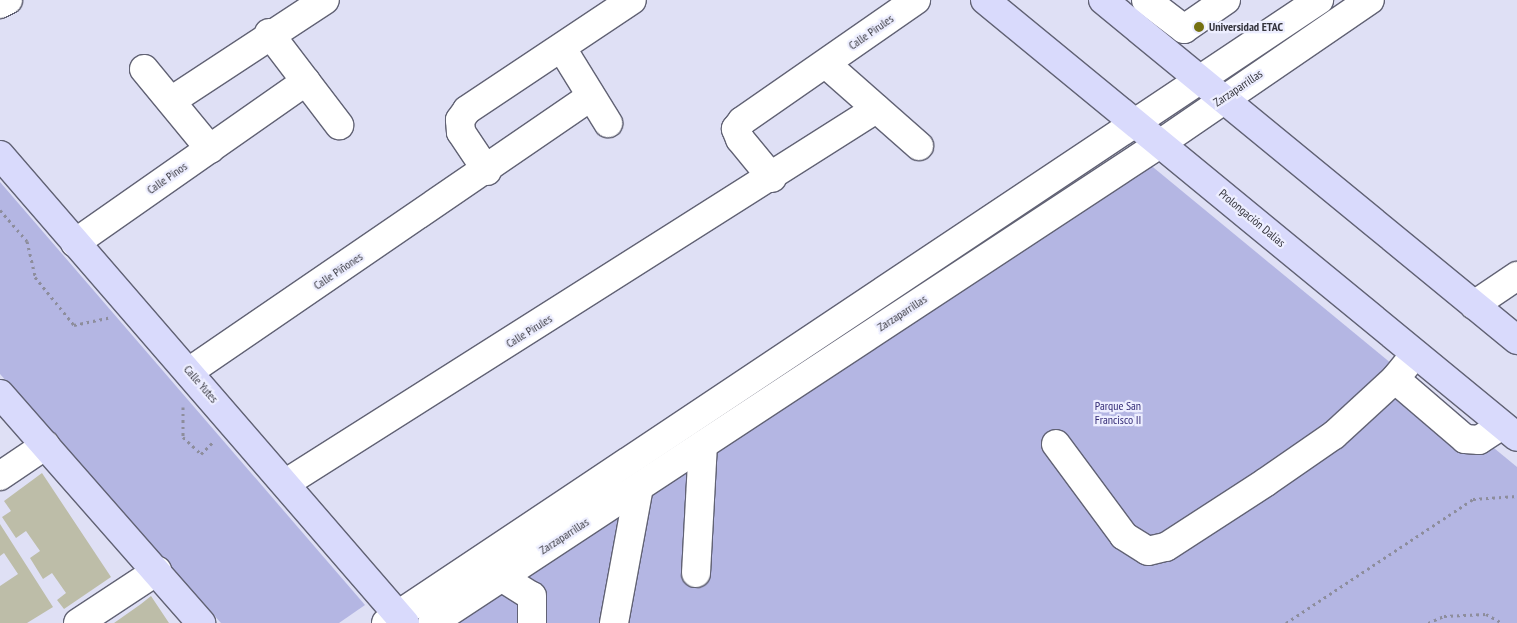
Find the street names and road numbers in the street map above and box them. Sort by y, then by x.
street label: Calle Pirules [846,11,896,53]
street label: Zarzaparrillas [1211,66,1265,110]
street label: Calle Pinos [144,159,190,197]
street label: Prolongación Dalias [1216,186,1288,250]
street label: Calle Piñones [311,249,365,293]
street label: Zarzaparrillas [875,292,929,334]
street label: Calle Pirules [503,311,555,351]
street label: Calle Yutes [181,362,221,406]
street label: Zarzaparrillas [537,515,591,557]

